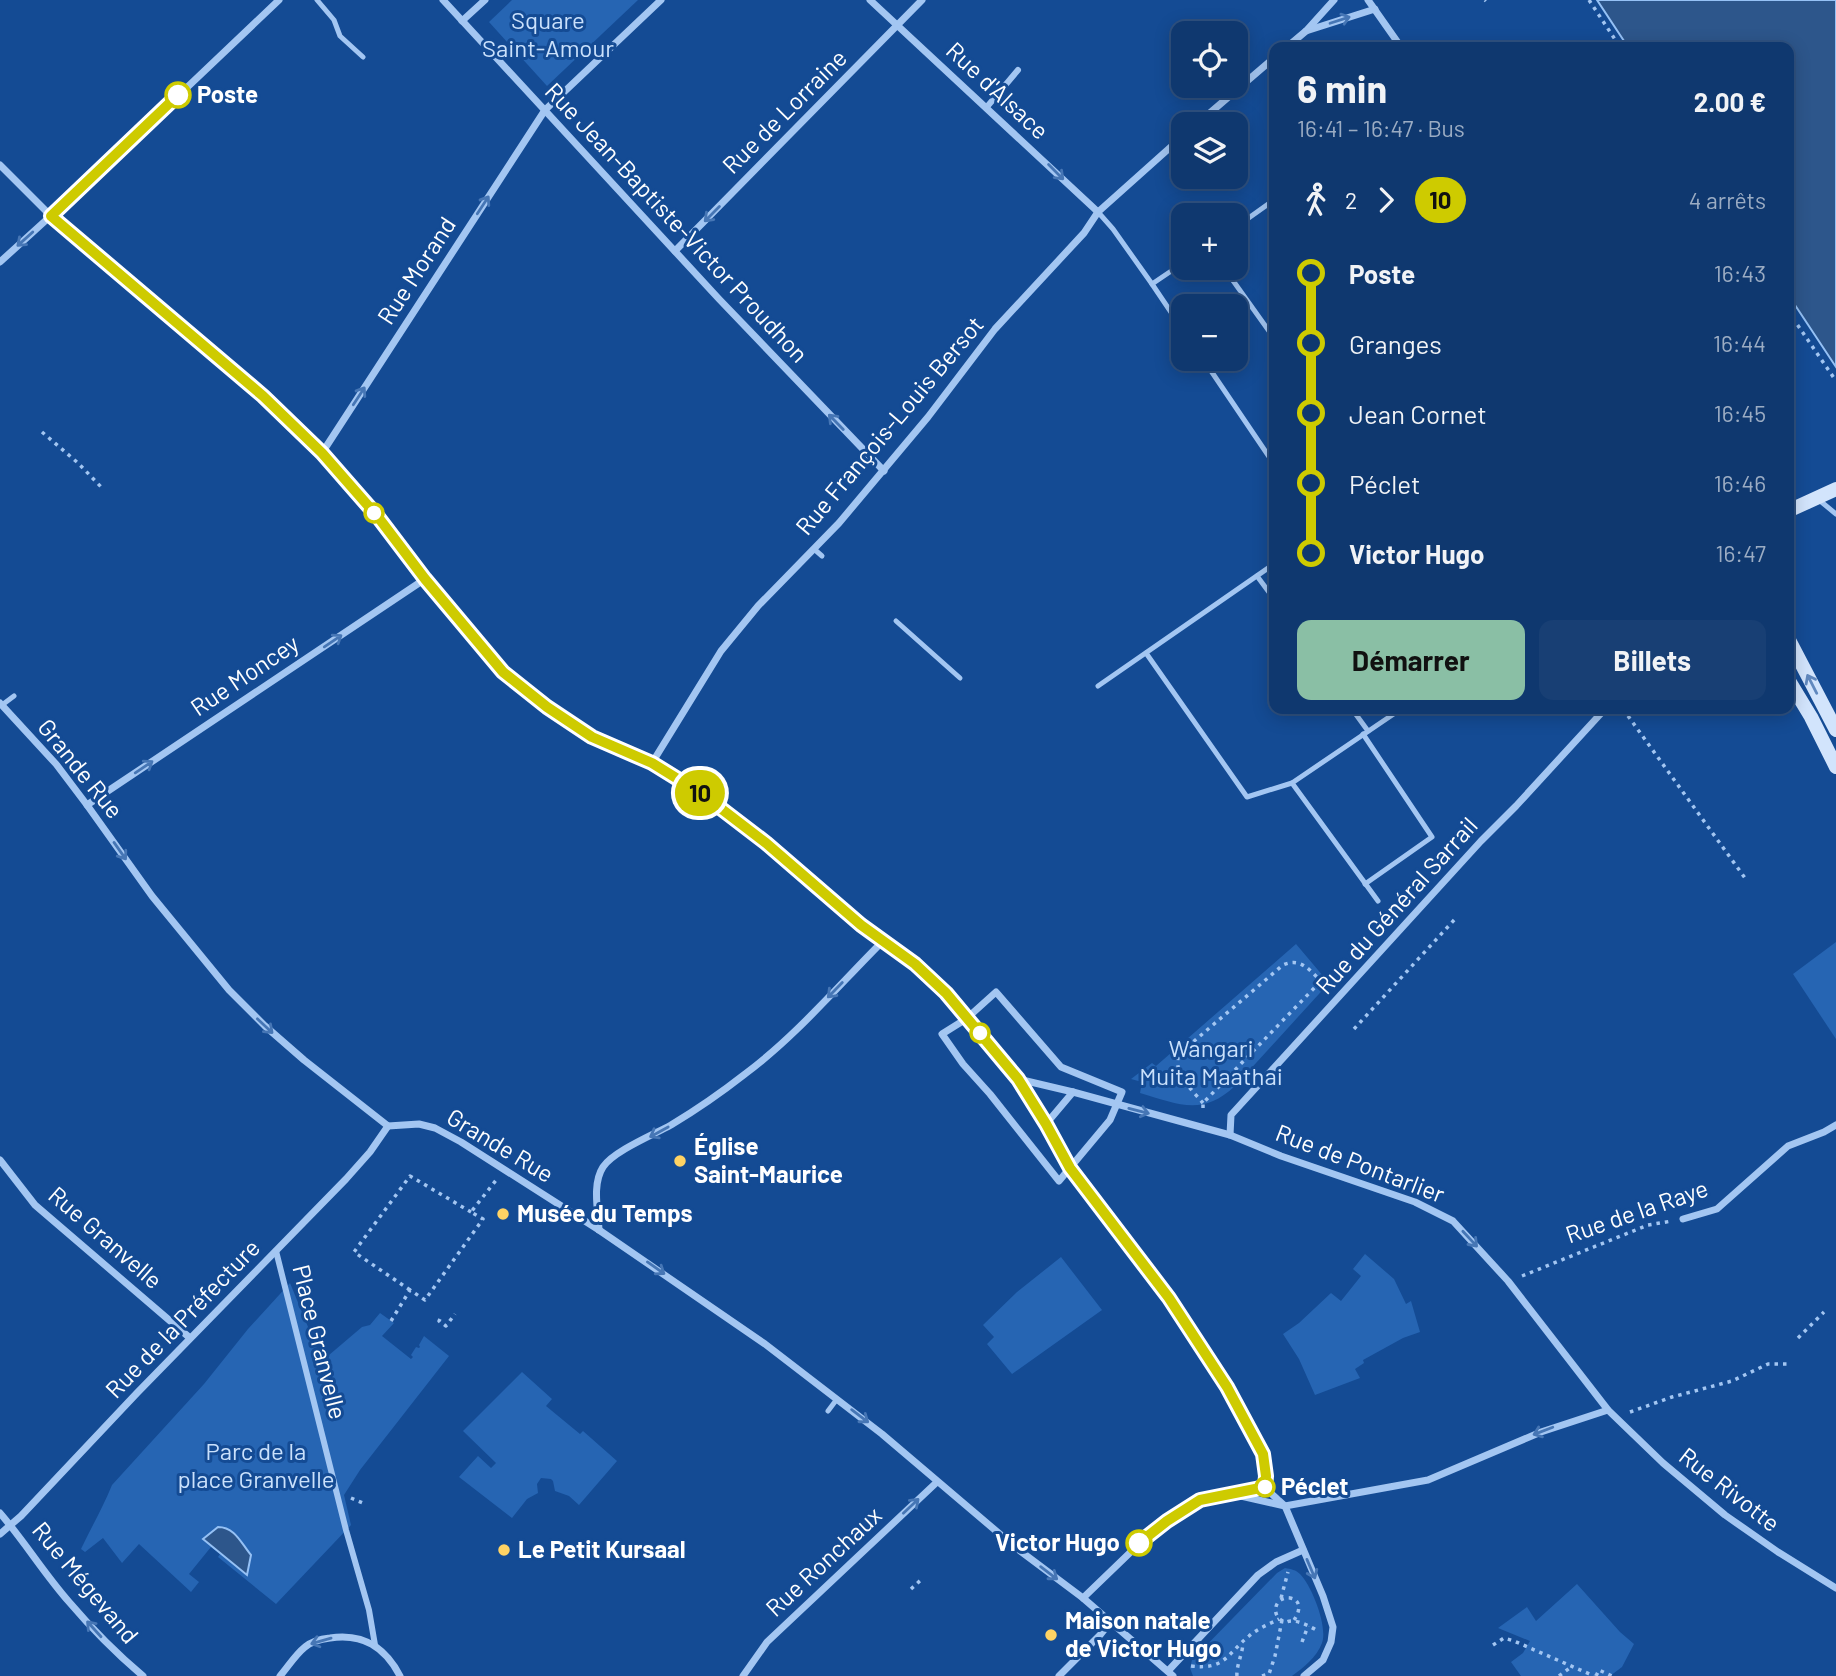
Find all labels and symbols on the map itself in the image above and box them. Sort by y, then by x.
park label: Square Saint-Amour [482,5,614,62]
one-way arrow [1329,12,1351,25]
street label: Rue d'Alsace [941,35,1055,145]
street label: Rue de Lorraine [716,43,852,179]
street label: Rue Jean-Baptiste-Victor Proudhon [540,76,815,368]
place label: Poste [197,79,258,108]
marker: Poste [165,82,191,108]
one-way arrow [1047,164,1064,181]
one-way arrow [476,196,491,215]
one-way arrow [703,205,720,222]
street label: Rue Morand [370,211,461,329]
one-way arrow [17,230,35,246]
street label: Rue François-Louis Bersot [789,310,989,540]
one-way arrow [353,386,367,406]
one-way arrow [828,414,845,431]
unlabelled marker [364,503,384,523]
street label: Rue Moncey [185,628,304,721]
one-way arrow [323,633,342,648]
one-way arrow [1805,674,1819,695]
street label: Grande Rue [32,713,130,824]
one-way arrow [133,760,153,774]
line badge: 10 [668,770,732,816]
street label: Rue du Général Sarrail [1309,811,1483,999]
one-way arrow [113,841,127,860]
one-way arrow [827,981,844,998]
one-way arrow [256,1017,273,1034]
unlabelled marker [970,1023,990,1043]
park label: Wangari Muita Maathai [1139,1033,1283,1090]
street label: Grande Rue [442,1102,559,1188]
one-way arrow [1127,1105,1150,1118]
street label: Rue de Pontarlier [1272,1117,1449,1208]
one-way arrow [649,1125,669,1139]
place label: Église Saint-Maurice [694,1131,843,1188]
marker: Église Saint-Maurice [672,1153,688,1169]
street label: Rue de la Raye [1561,1173,1712,1248]
street label: Rue Granvelle [43,1180,169,1294]
place label: Musée du Temps [517,1198,693,1227]
marker: Musée du Temps [495,1206,511,1222]
one-way arrow [1461,1230,1478,1247]
street label: Rue de la Préfecture [99,1233,265,1403]
street label: Place Granvelle [287,1261,354,1422]
one-way arrow [646,1261,665,1275]
one-way arrow [850,1409,868,1424]
one-way arrow [1533,1426,1555,1439]
park label: Parc de la place Granvelle [177,1436,335,1493]
street label: Rue Rivotte [1674,1441,1786,1537]
place label: Péclet [1281,1471,1348,1500]
marker: Péclet [1255,1477,1275,1497]
one-way arrow [902,1498,920,1514]
street label: Rue Ronchaux [759,1500,887,1622]
street label: Rue Mégevand [27,1515,145,1649]
place label: Victor Hugo [995,1527,1120,1556]
marker: Victor Hugo [1126,1530,1152,1556]
place label: Le Petit Kursaal [518,1534,686,1563]
marker: Le Petit Kursaal [496,1542,512,1558]
one-way arrow [1306,1558,1319,1580]
one-way arrow [1039,1565,1058,1580]
place label: Maison natale de Victor Hugo [1065,1605,1222,1662]
one-way arrow [85,1621,102,1638]
marker: Maison natale de Victor Hugo [1043,1627,1059,1643]
one-way arrow [311,1635,333,1648]

